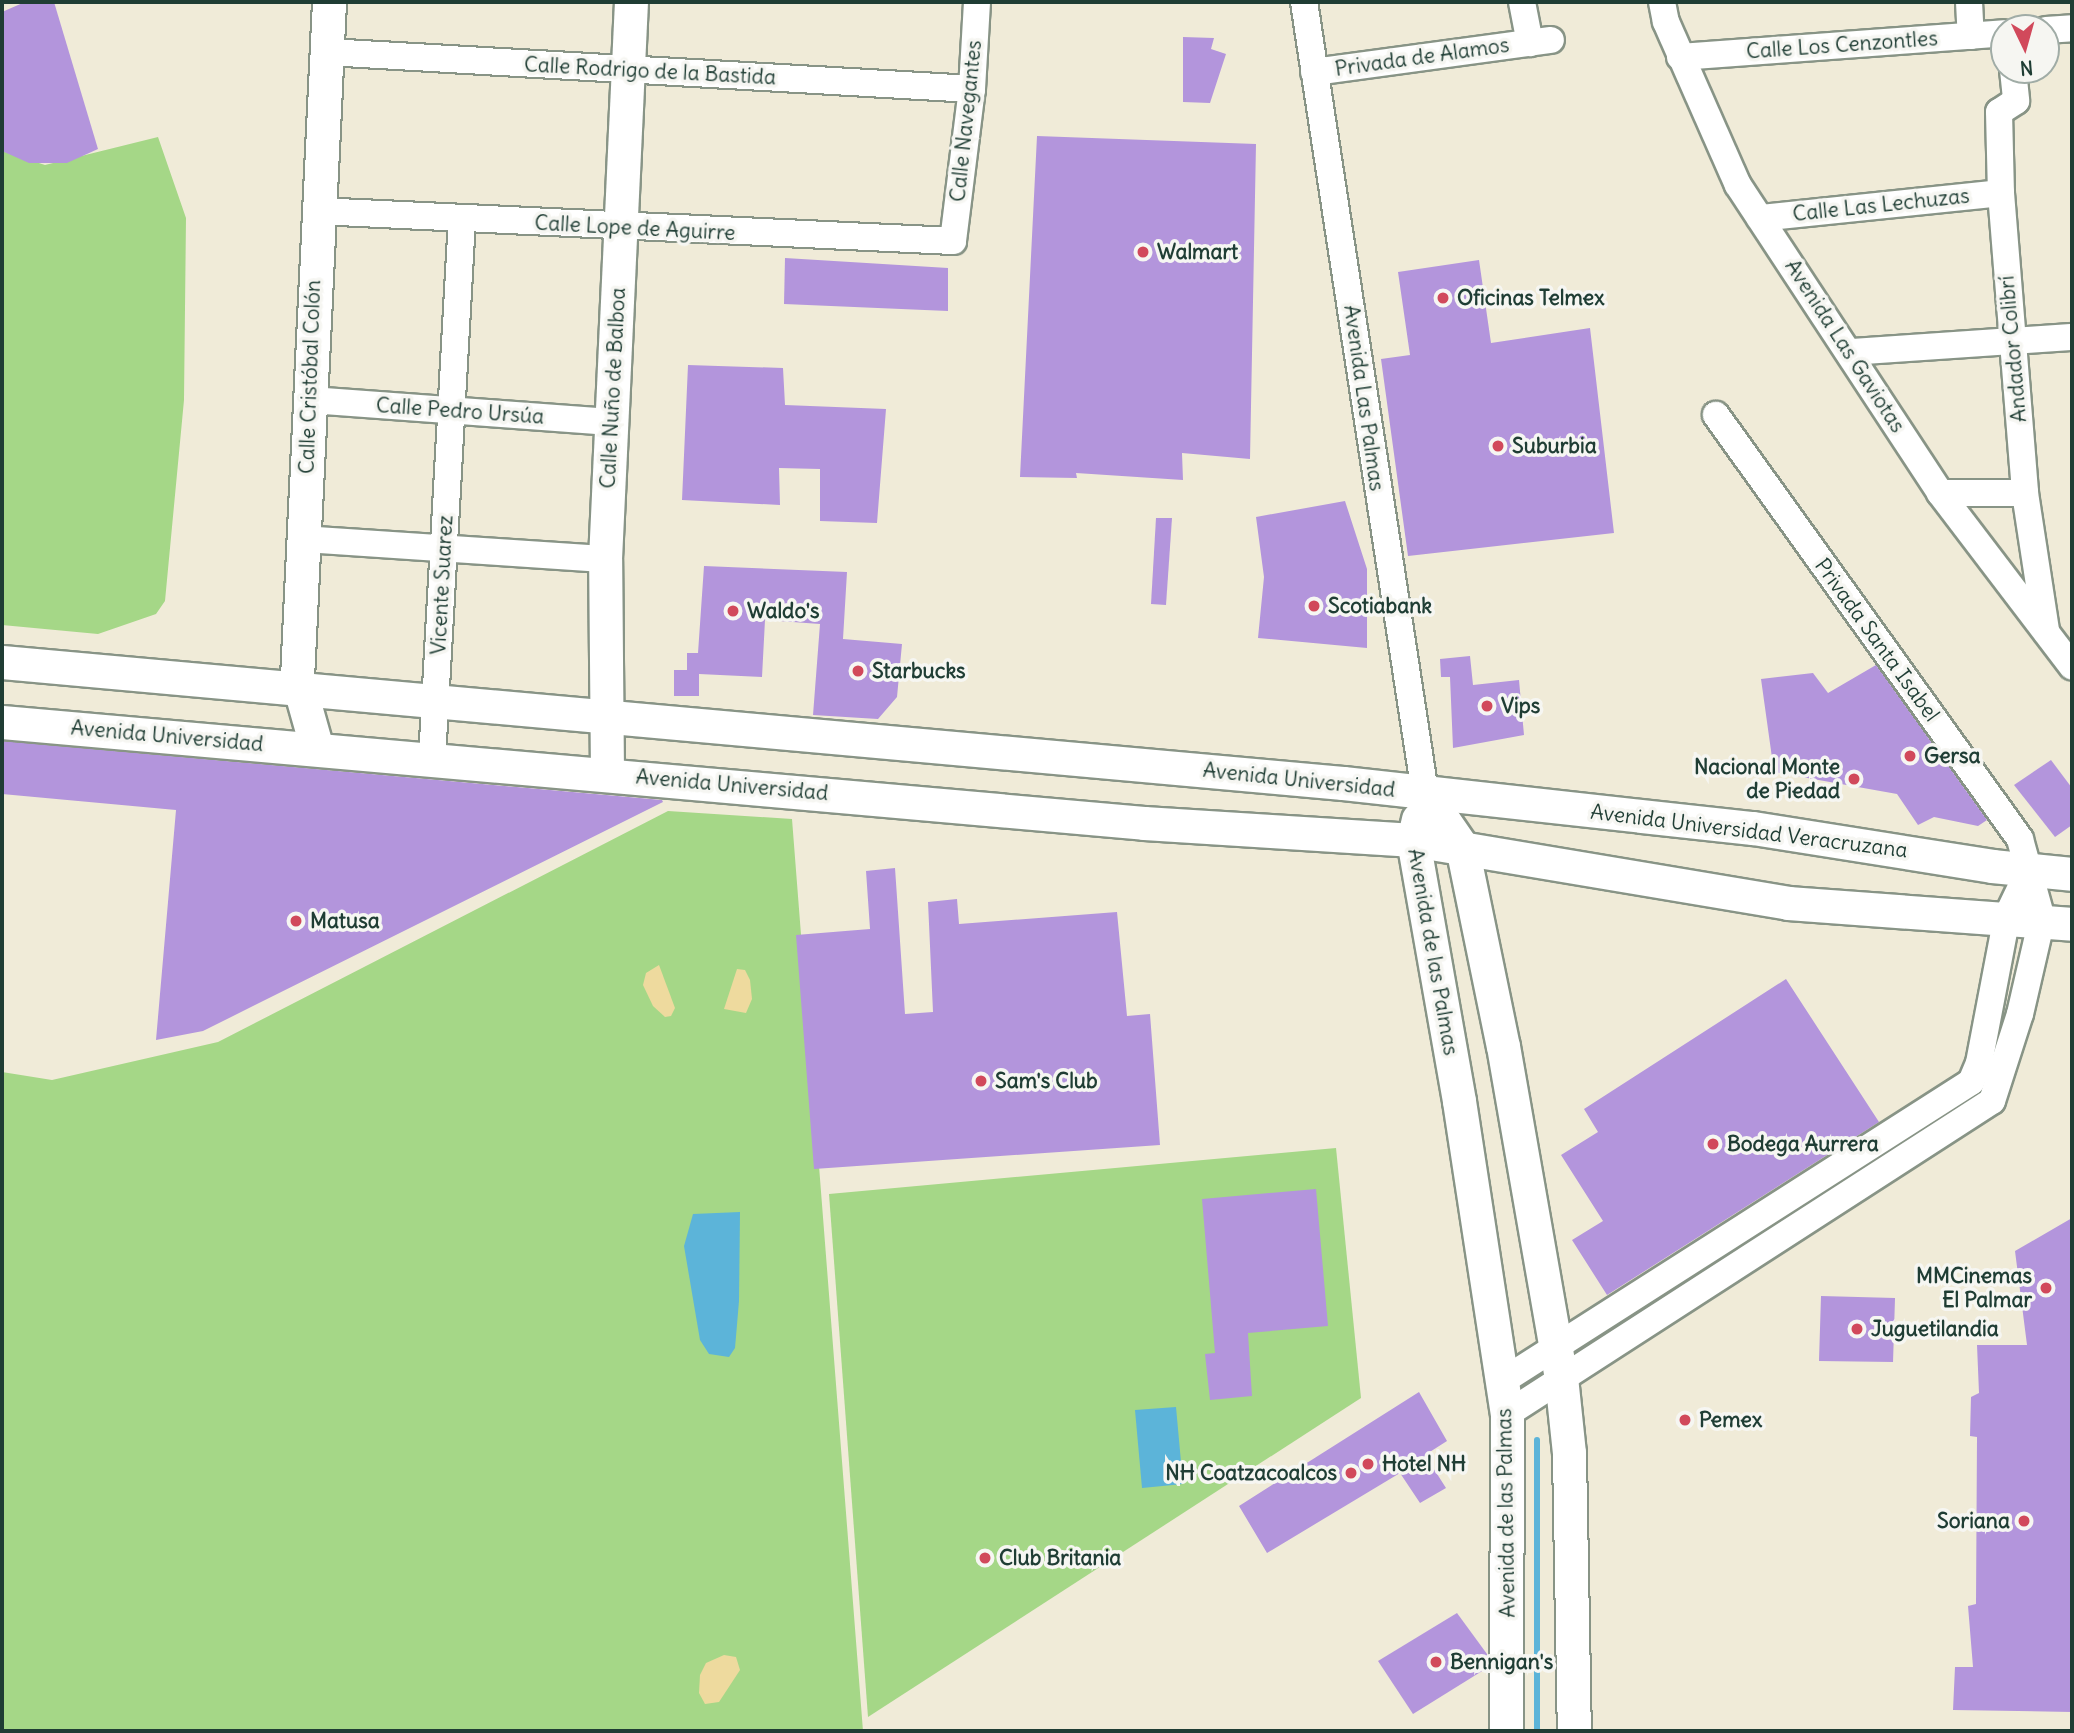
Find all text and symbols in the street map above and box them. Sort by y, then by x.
north arrow [1990,14,2060,84]
street label: Calle Los Cenzontles [1745,26,1939,64]
street label: Privada de Alamos [1333,32,1511,82]
street label: Calle Navegantes [945,39,987,203]
street label: Calle Rodrigo de la Bastida [523,52,777,90]
text: N [2019,55,2034,80]
street label: Calle Las Lechuzas [1791,183,1971,227]
street label: Calle Lope de Aguirre [534,210,736,246]
place label: Walmart [1157,239,1238,265]
marker: Walmart [1135,244,1151,260]
street label: Avenida Las Gaviotas [1780,255,1910,437]
street label: Andador Colibrí [1994,275,2032,423]
street label: Calle Cristóbal Colón [294,280,326,474]
place label: Oficinas Telmex [1457,285,1605,311]
street label: Calle Nuño de Balboa [595,287,631,489]
marker: Oficinas Telmex [1435,290,1451,306]
street label: Avenida Las Palmas [1338,303,1390,493]
street label: Calle Pedro Ursúa [375,393,545,429]
place label: Suburbia [1512,433,1597,459]
marker: Suburbia [1490,438,1506,454]
street label: Vicente Suarez [426,515,458,655]
street label: Privada Santa Isabel [1809,554,1945,726]
place label: Scotiabank [1328,593,1432,619]
place label: Waldo's [747,598,819,624]
marker: Scotiabank [1306,598,1322,614]
marker: Waldo's [725,603,741,619]
place label: Starbucks [872,658,966,684]
marker: Starbucks [850,663,866,679]
place label: Vips [1501,693,1540,719]
marker: Vips [1479,698,1495,714]
street label: Avenida Universidad [70,715,264,757]
place label: Gersa [1924,743,1981,769]
marker: Gersa [1902,748,1918,764]
place label: Nacional Monte de Piedad [1694,754,1840,804]
street label: Avenida Universidad [1202,757,1396,803]
street label: Avenida Universidad [635,764,829,806]
marker: Nacional Monte de Piedad [1846,771,1862,787]
street label: Avenida Universidad Veracruzana [1589,799,1909,863]
street label: Avenida de las Palmas [1402,847,1464,1057]
place label: Matusa [310,908,380,934]
marker: Matusa [288,913,304,929]
place label: Sam's Club [995,1068,1098,1094]
marker: Sam's Club [973,1073,989,1089]
place label: Bodega Aurrera [1727,1131,1879,1157]
marker: Bodega Aurrera [1705,1136,1721,1152]
place label: MMCinemas El Palmar [1916,1263,2032,1313]
marker: MMCinemas El Palmar [2038,1280,2054,1296]
place label: Juguetilandia [1871,1316,1999,1342]
marker: Juguetilandia [1849,1321,1865,1337]
place label: Pemex [1699,1407,1762,1433]
street label: Avenida de las Palmas [1492,1408,1520,1618]
marker: Pemex [1677,1412,1693,1428]
place label: Hotel NH [1382,1451,1466,1477]
marker: Hotel NH [1360,1456,1376,1472]
place label: NH Coatzacoalcos [1165,1460,1337,1486]
marker: NH Coatzacoalcos [1343,1465,1359,1481]
place label: Soriana [1937,1508,2010,1534]
marker: Soriana [2016,1513,2032,1529]
place label: Club Britania [999,1545,1121,1571]
marker: Club Britania [977,1550,993,1566]
place label: Bennigan's [1450,1649,1553,1675]
marker: Bennigan's [1428,1654,1444,1670]

